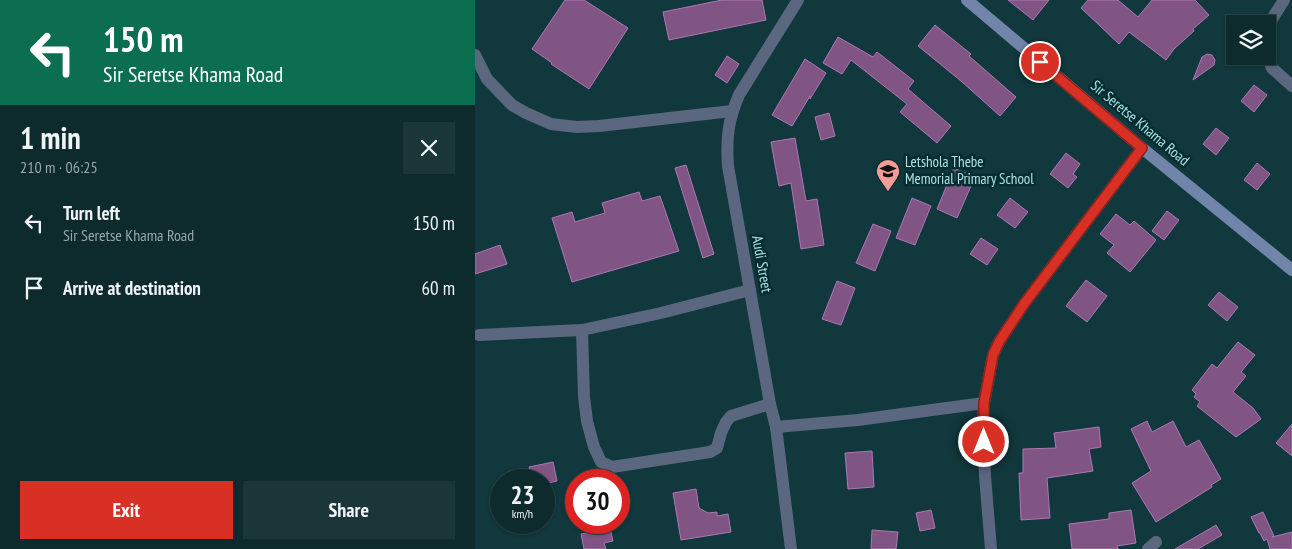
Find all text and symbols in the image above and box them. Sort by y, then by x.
map controls [1226,15,1276,65]
button: layers [1226,15,1276,65]
text: 150 m [103,16,184,62]
icon: left [20,20,85,85]
pin [1019,41,1061,83]
icon: arrive [1026,48,1054,76]
text: Sir Seretse Khama Road [103,60,283,88]
street label: Sir Seretse Khama Road [1087,76,1194,169]
text: 1 min [20,118,81,157]
button: close [403,122,455,174]
place label: Letshola Thebe Memorial Primary School [905,152,1034,188]
text: 210 m · 06:25 [20,157,98,177]
school or university icon: Letshola Thebe Memorial Primary School [875,158,901,192]
text: Turn left [63,201,120,225]
icon: left [20,209,48,237]
text: 150 m [413,211,455,235]
text: Sir Seretse Khama Road [63,225,194,245]
street label: Audi Street [748,234,777,294]
icon: arrive [20,274,48,302]
text: Arrive at destination [63,276,201,300]
text: 60 m [422,276,455,300]
position arrow [957,415,1009,467]
speed limit sign: 30 [565,469,630,534]
text: 23 [511,479,534,511]
button: Exit [20,481,233,539]
button: Share [243,481,455,539]
text: km/h [512,506,533,521]

